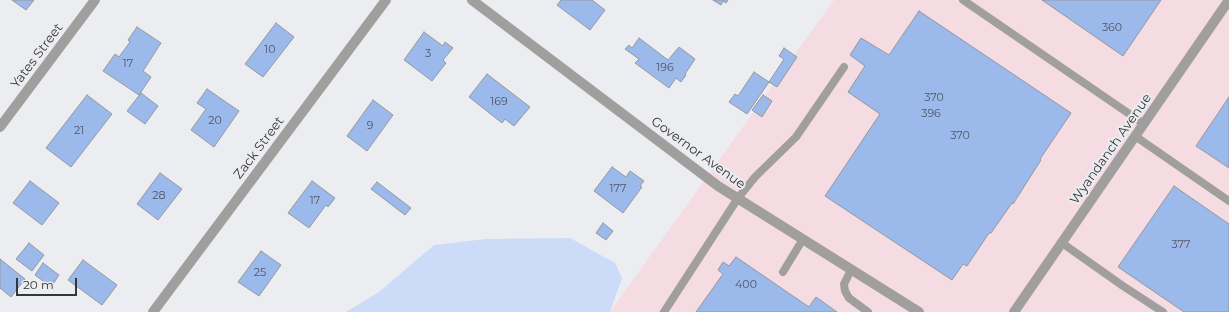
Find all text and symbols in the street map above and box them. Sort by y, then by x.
street label: Yates Street [8,21,66,91]
house number: 360 [1102,21,1122,35]
house number: 10 [264,43,276,57]
house number: 3 [425,47,431,61]
house number: 17 [123,57,133,71]
house number: 196 [656,61,674,75]
house number: 370 [924,91,944,105]
street label: Wyandanch Avenue [1067,91,1155,207]
house number: 169 [490,95,508,109]
house number: 396 [921,107,941,121]
house number: 20 [208,114,222,128]
street label: Zack Street [231,114,287,182]
street label: Governor Avenue [648,114,748,192]
house number: 9 [367,119,373,133]
house number: 21 [74,124,84,138]
house number: 370 [950,129,970,143]
house number: 177 [610,182,626,196]
house number: 28 [152,189,166,203]
house number: 17 [310,194,320,208]
house number: 377 [1171,238,1191,252]
house number: 25 [254,266,266,280]
scale bar [18,270,79,296]
text: 20 m [23,277,54,292]
house number: 400 [735,278,757,292]

